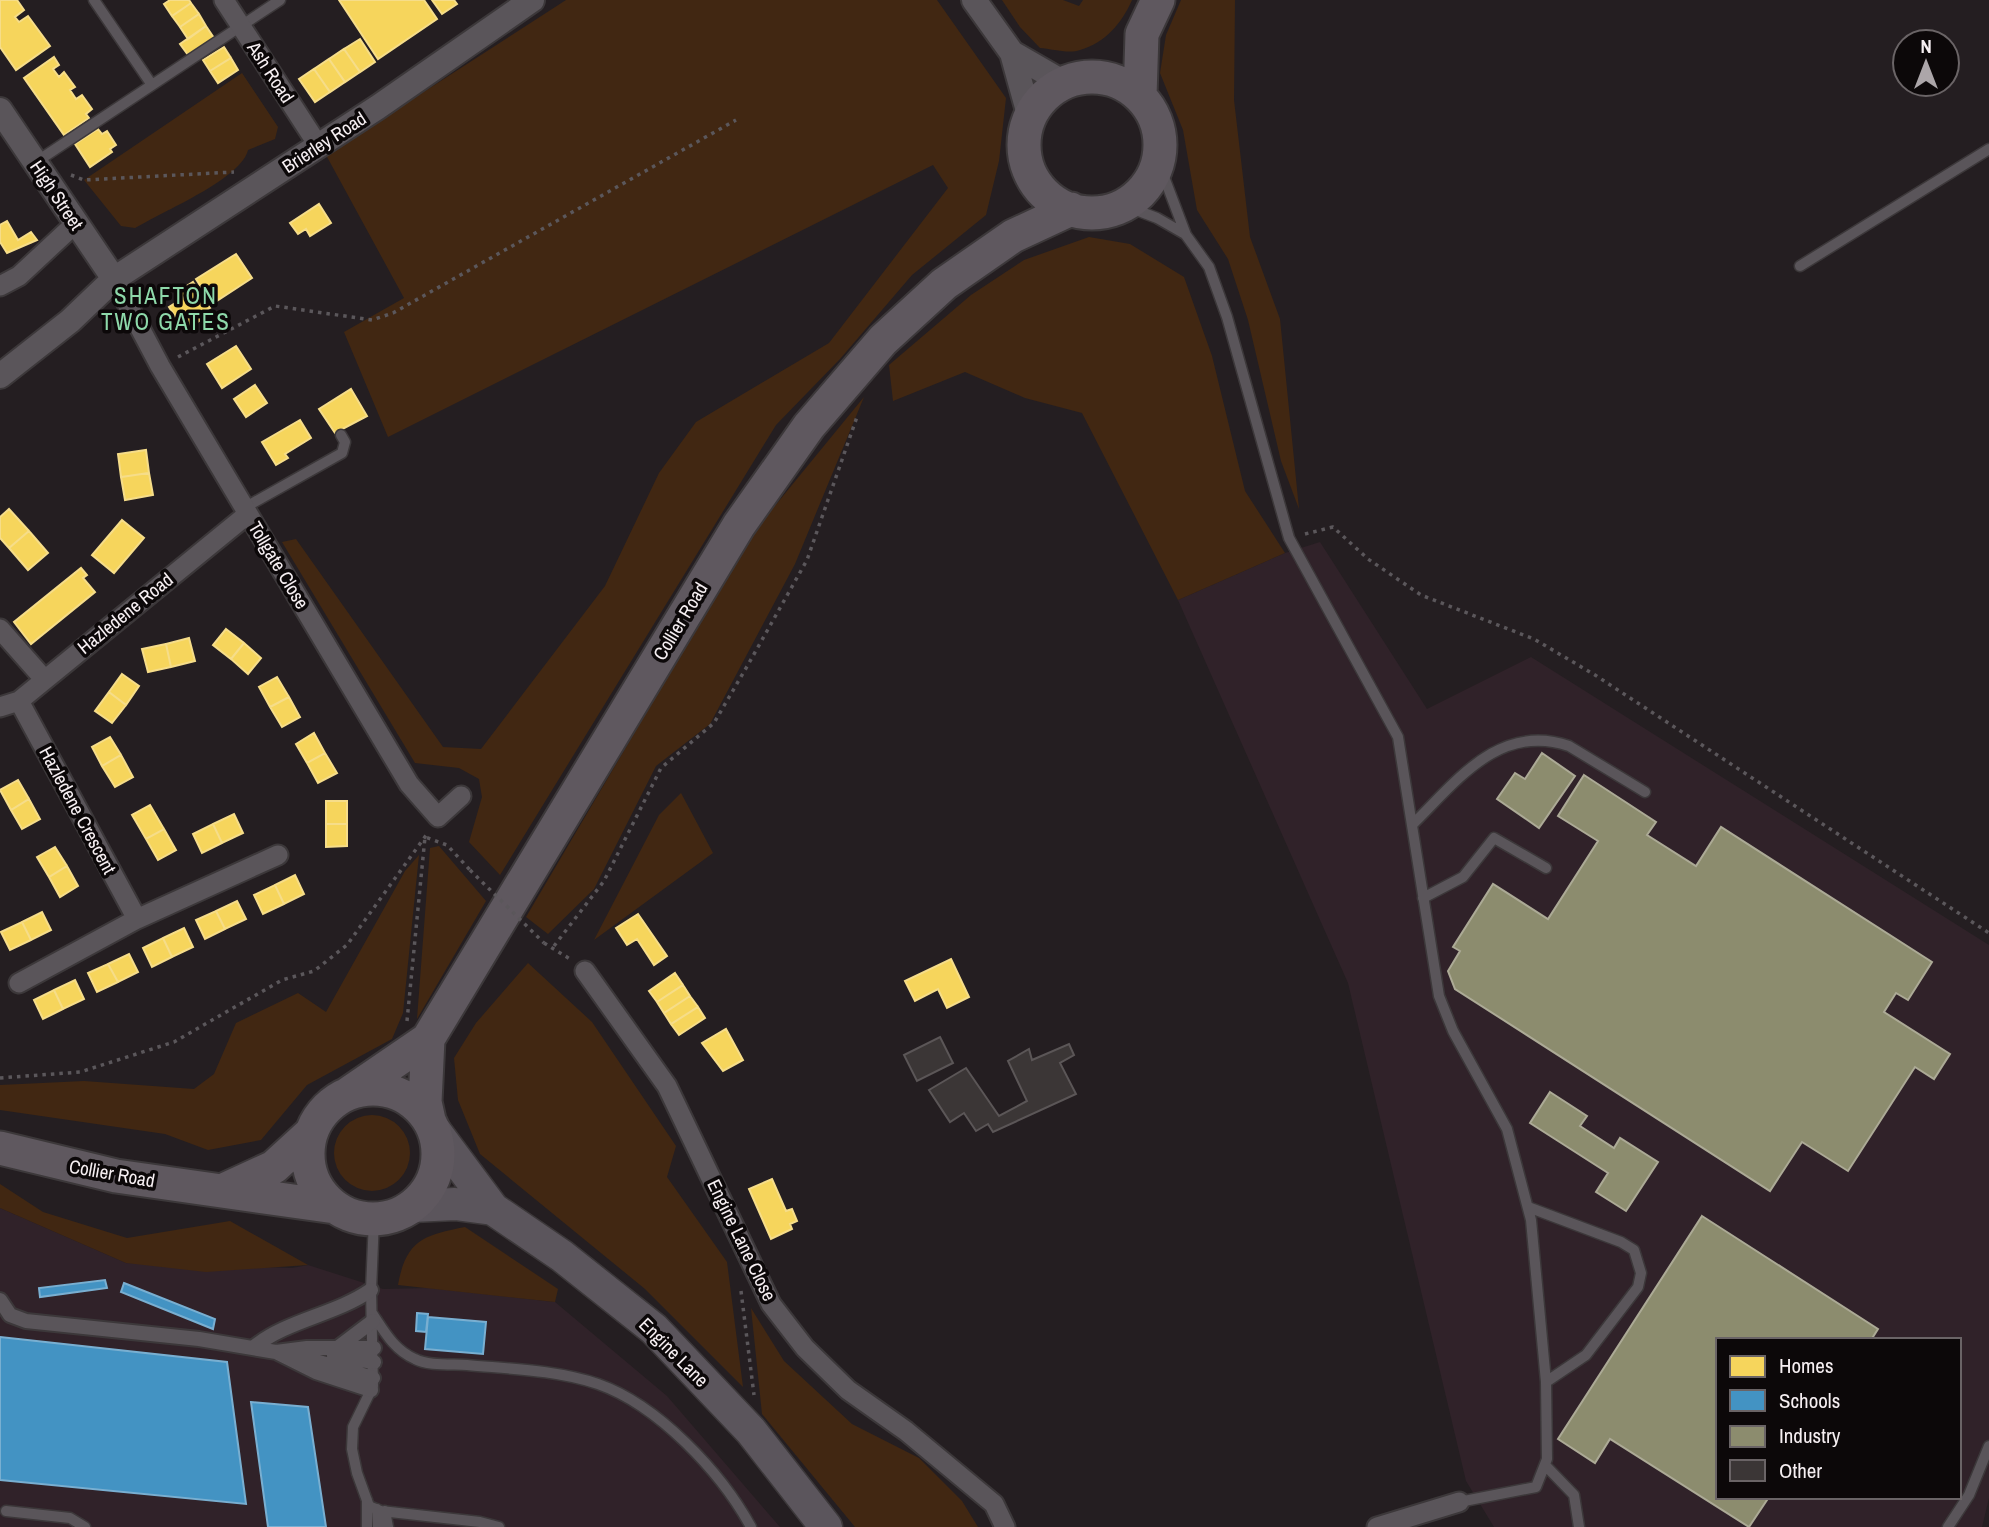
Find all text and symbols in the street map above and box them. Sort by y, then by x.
north arrow [1891,28,1961,98]
text: N [1920,33,1932,59]
street label: Ash Road [241,35,301,108]
street label: Brierley Road [277,105,371,179]
street label: High Street [24,155,90,235]
district label: SHAFTON TWO GATES [101,280,231,337]
street label: Tollgate Close [243,516,315,614]
street label: Hazledene Road [72,566,178,660]
street label: Collier Road [647,577,713,665]
street label: Hazledene Crescent [33,742,123,879]
street label: Collier Road [67,1153,157,1193]
street label: Engine Lane Close [701,1175,783,1305]
street label: Engine Lane [634,1312,714,1392]
legend [1716,1338,1961,1499]
text: Homes [1779,1351,1834,1380]
text: Schools [1779,1386,1840,1415]
text: Industry [1779,1421,1841,1450]
text: Other [1779,1456,1822,1485]

